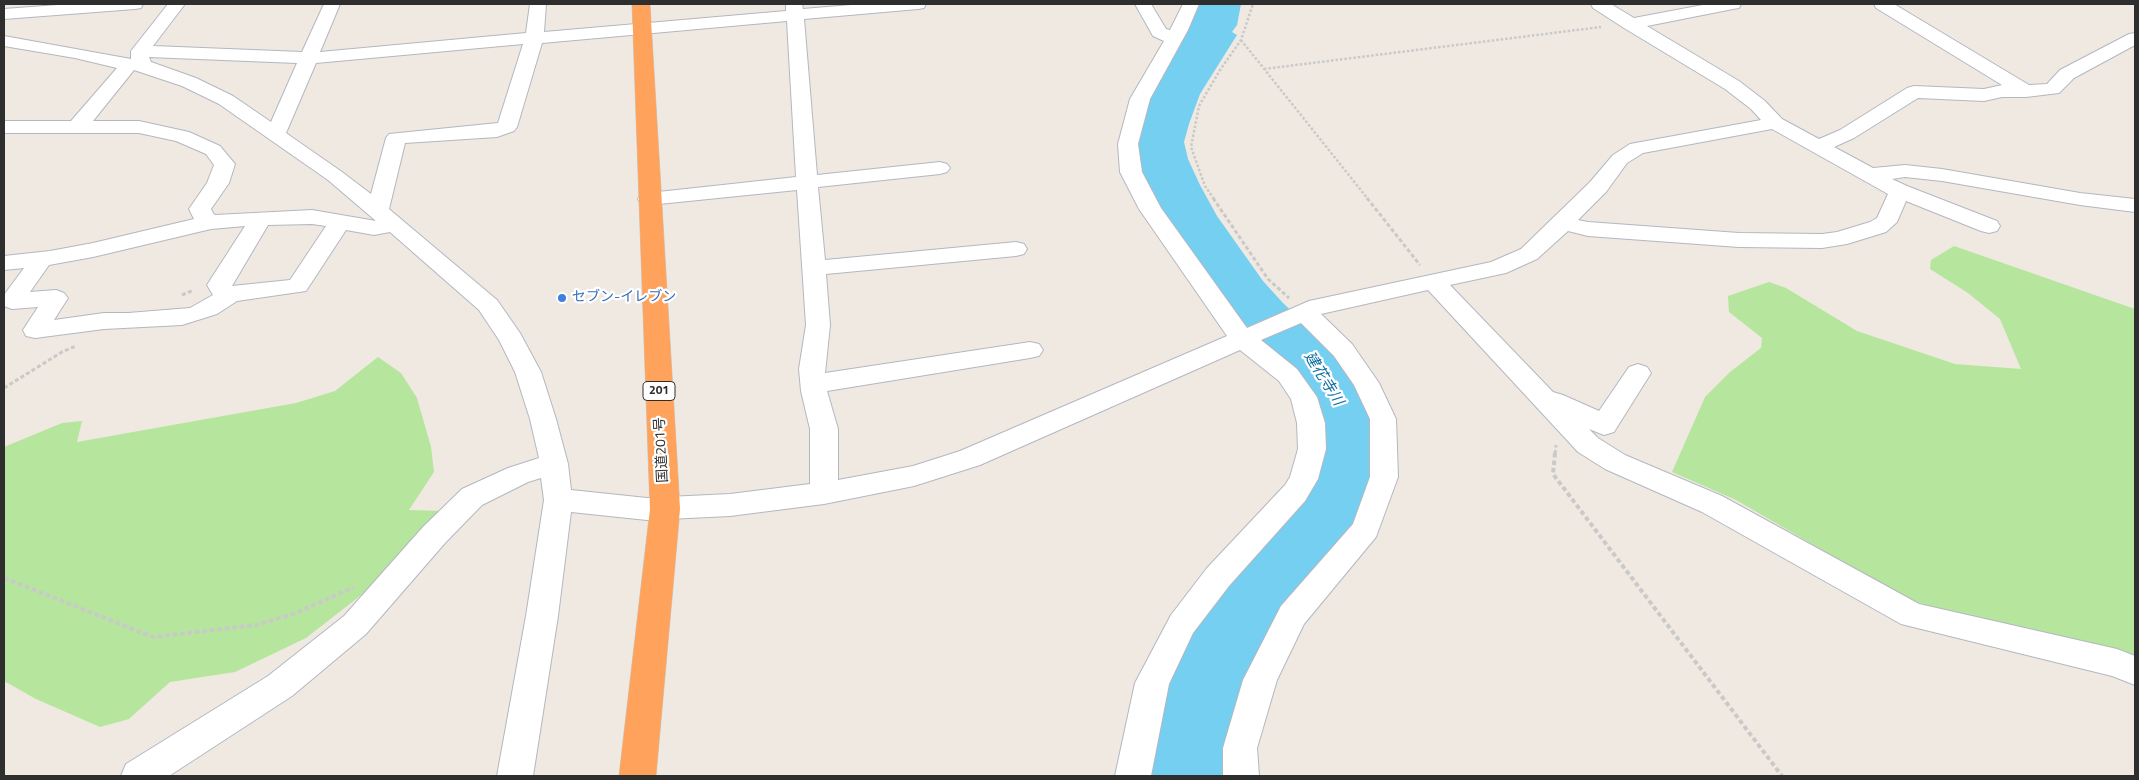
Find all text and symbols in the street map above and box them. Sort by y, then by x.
place label: セブン-イレブン [572,290,676,306]
marker: セブン-イレブン [556,292,568,304]
water label: 建花寺川 [1299,349,1347,409]
road number: 201 [643,382,675,401]
street label: 国道201号 [652,417,672,483]

